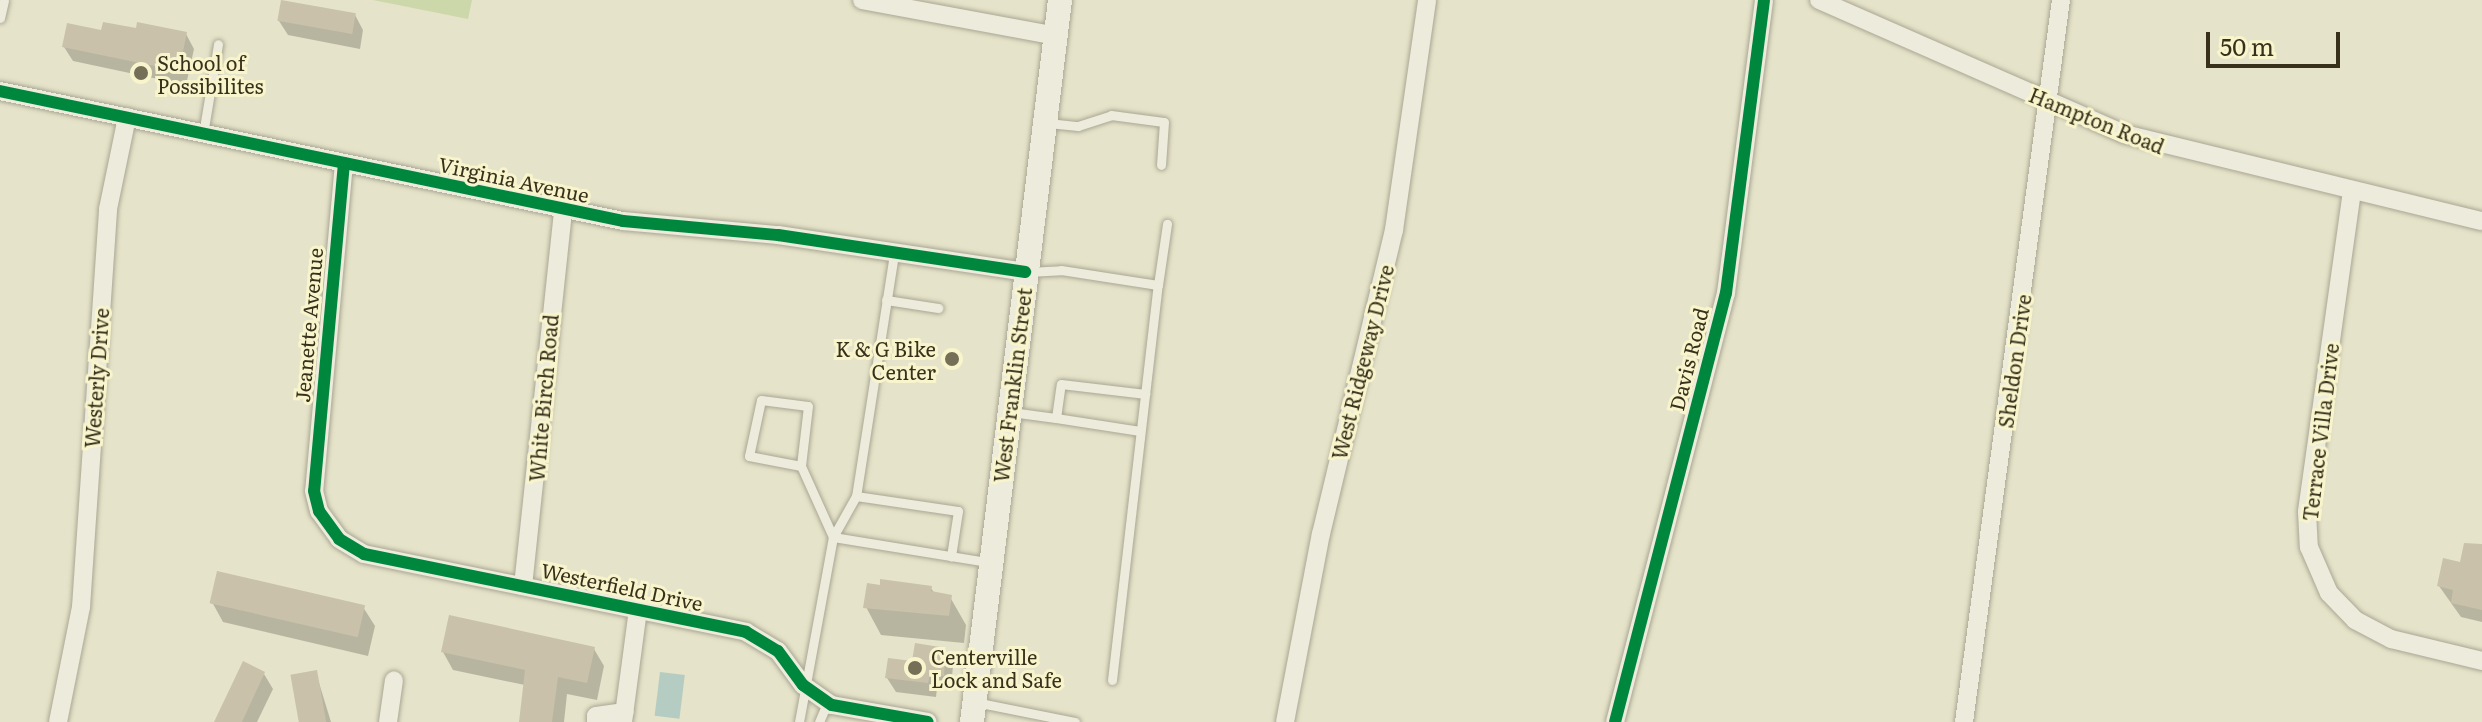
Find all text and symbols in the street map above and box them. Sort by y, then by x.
scale bar [2210,16,2344,66]
text: 50 m [2220,28,2274,63]
place label: School of Possibilites [157,50,263,97]
marker: School of Possibilites [132,64,150,82]
street label: Hampton Road [2026,82,2168,158]
street label: Virginia Avenue [437,151,591,207]
street label: Jeanette Avenue [289,247,327,403]
street label: West Ridgeway Drive [1326,262,1398,462]
street label: West Franklin Street [988,286,1036,484]
street label: Sheldon Drive [1993,292,2035,430]
street label: Davis Road [1664,305,1712,413]
street label: Westerly Drive [79,307,113,449]
street label: White Birch Road [524,313,562,483]
place label: K & G Bike Center [835,336,936,383]
street label: Terrace Villa Drive [2297,342,2343,522]
marker: K & G Bike Center [943,350,961,368]
street label: Westerfield Drive [539,557,705,615]
place label: Centerville Lock and Safe [931,644,1062,691]
marker: Centerville Lock and Safe [906,659,924,677]

